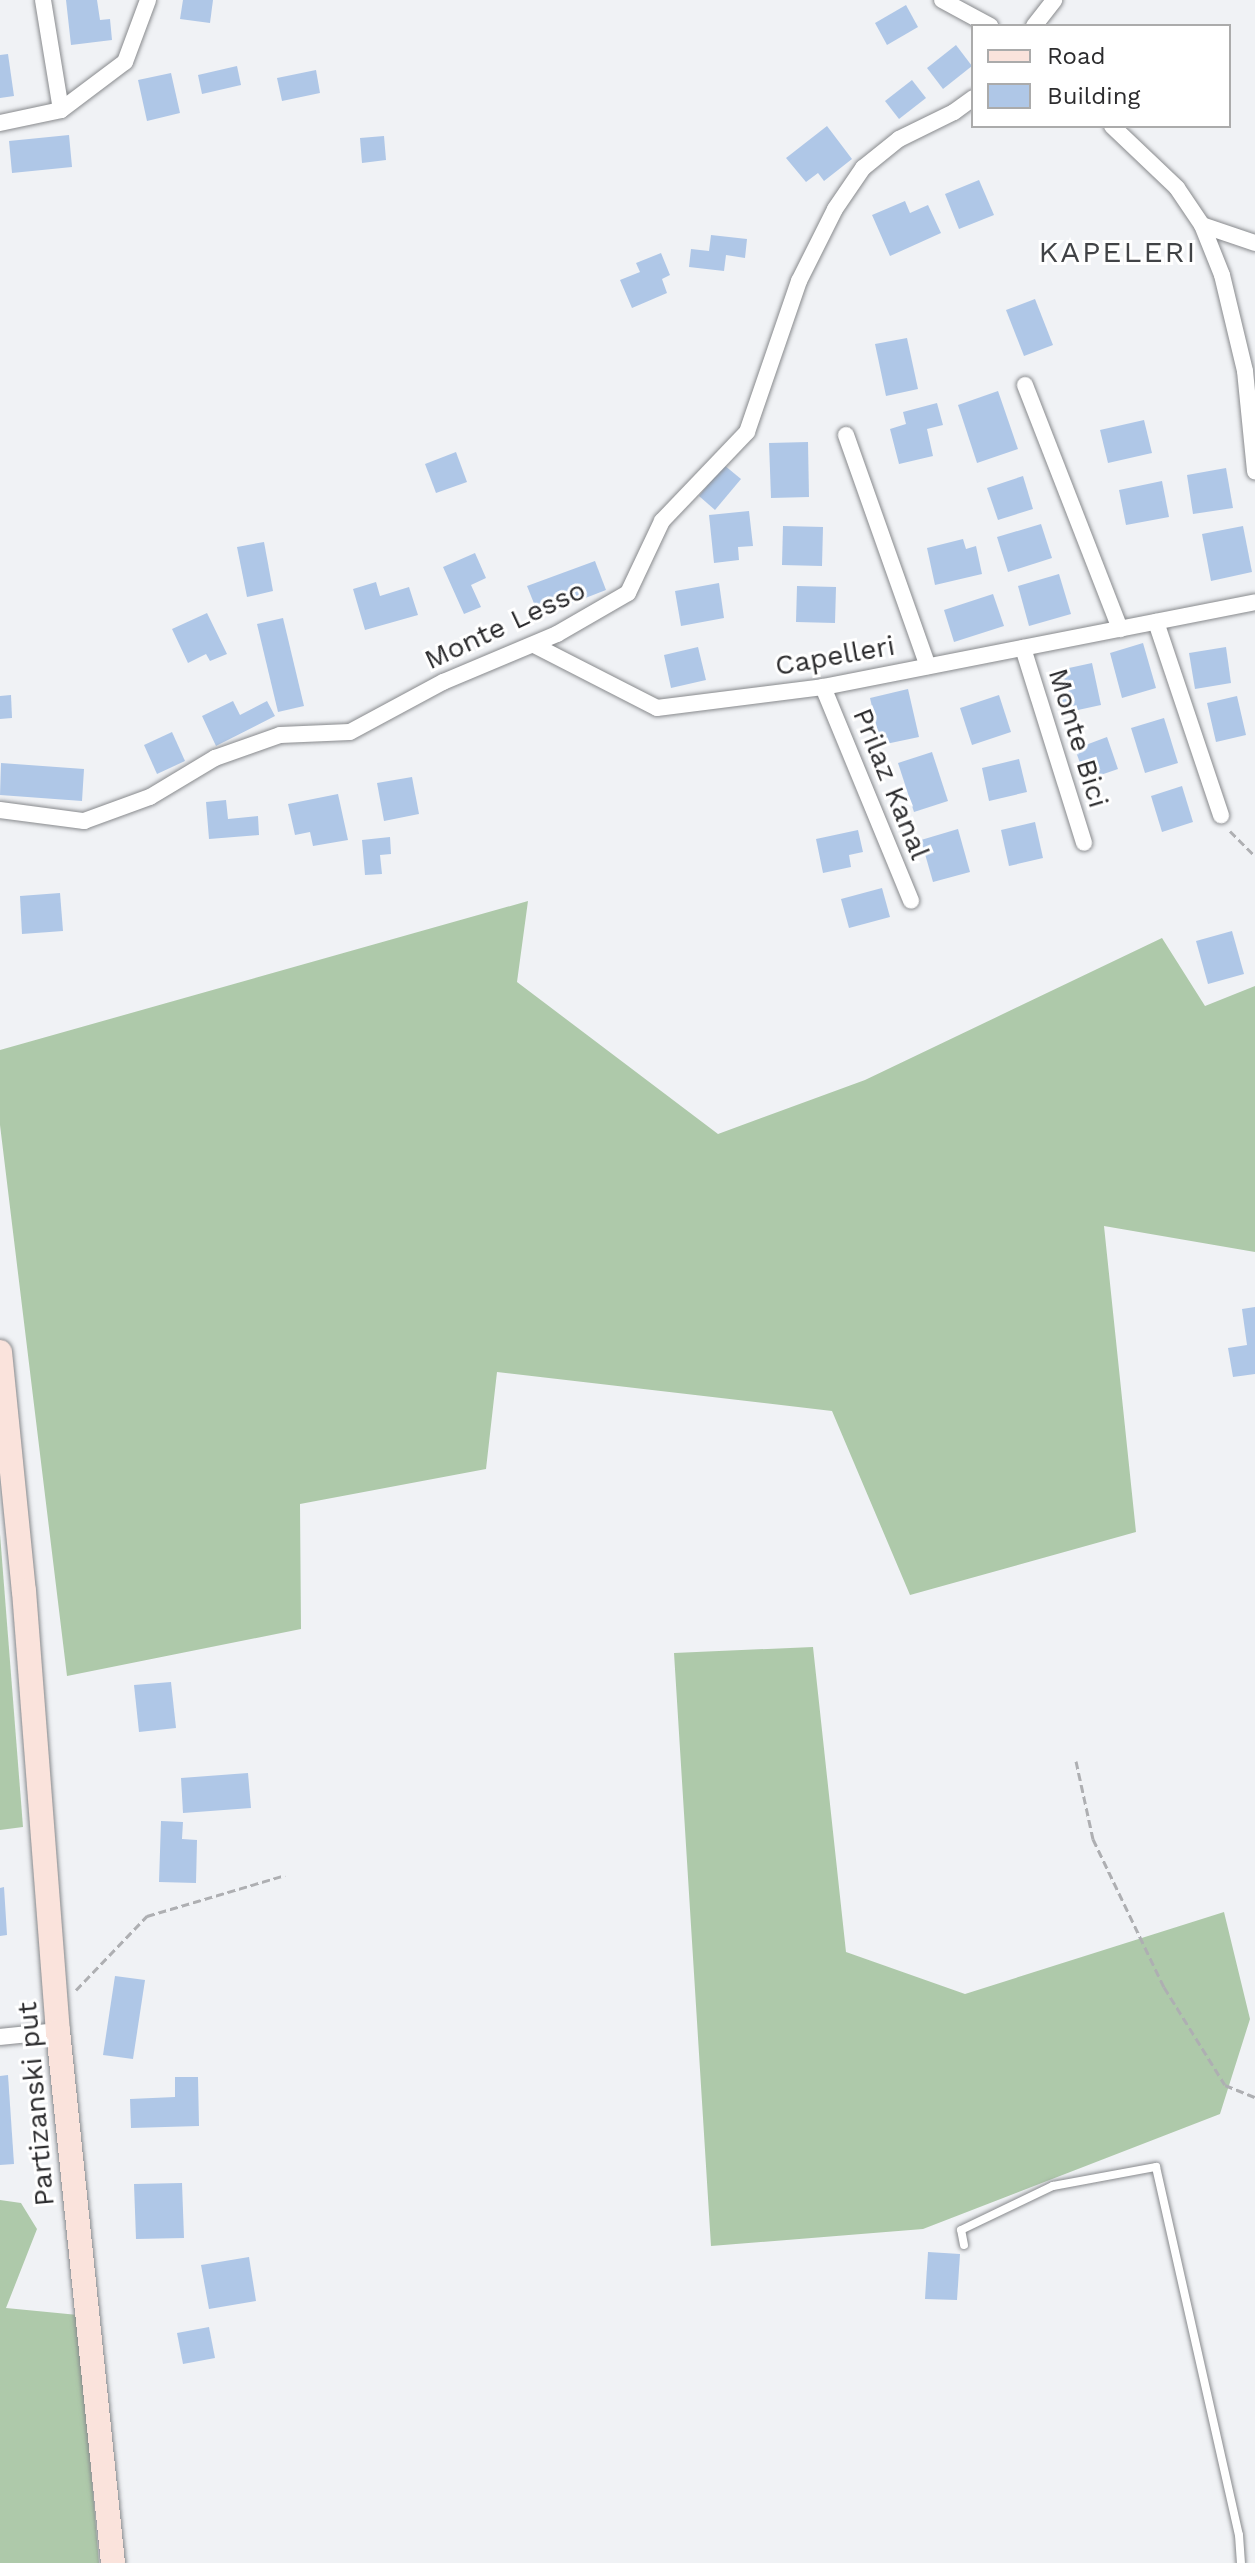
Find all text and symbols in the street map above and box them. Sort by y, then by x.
legend [971,24,1231,128]
text: Road [1047,42,1106,70]
text: Building [1047,82,1140,110]
district label: KAPELERI [1039,234,1197,270]
street label: Monte Lesso [419,573,591,677]
street label: Capelleri [773,629,897,683]
street label: Monte Bici [1041,664,1115,812]
street label: Prilaz Kanal [845,703,937,865]
street label: Partizanski put [10,2000,62,2208]

